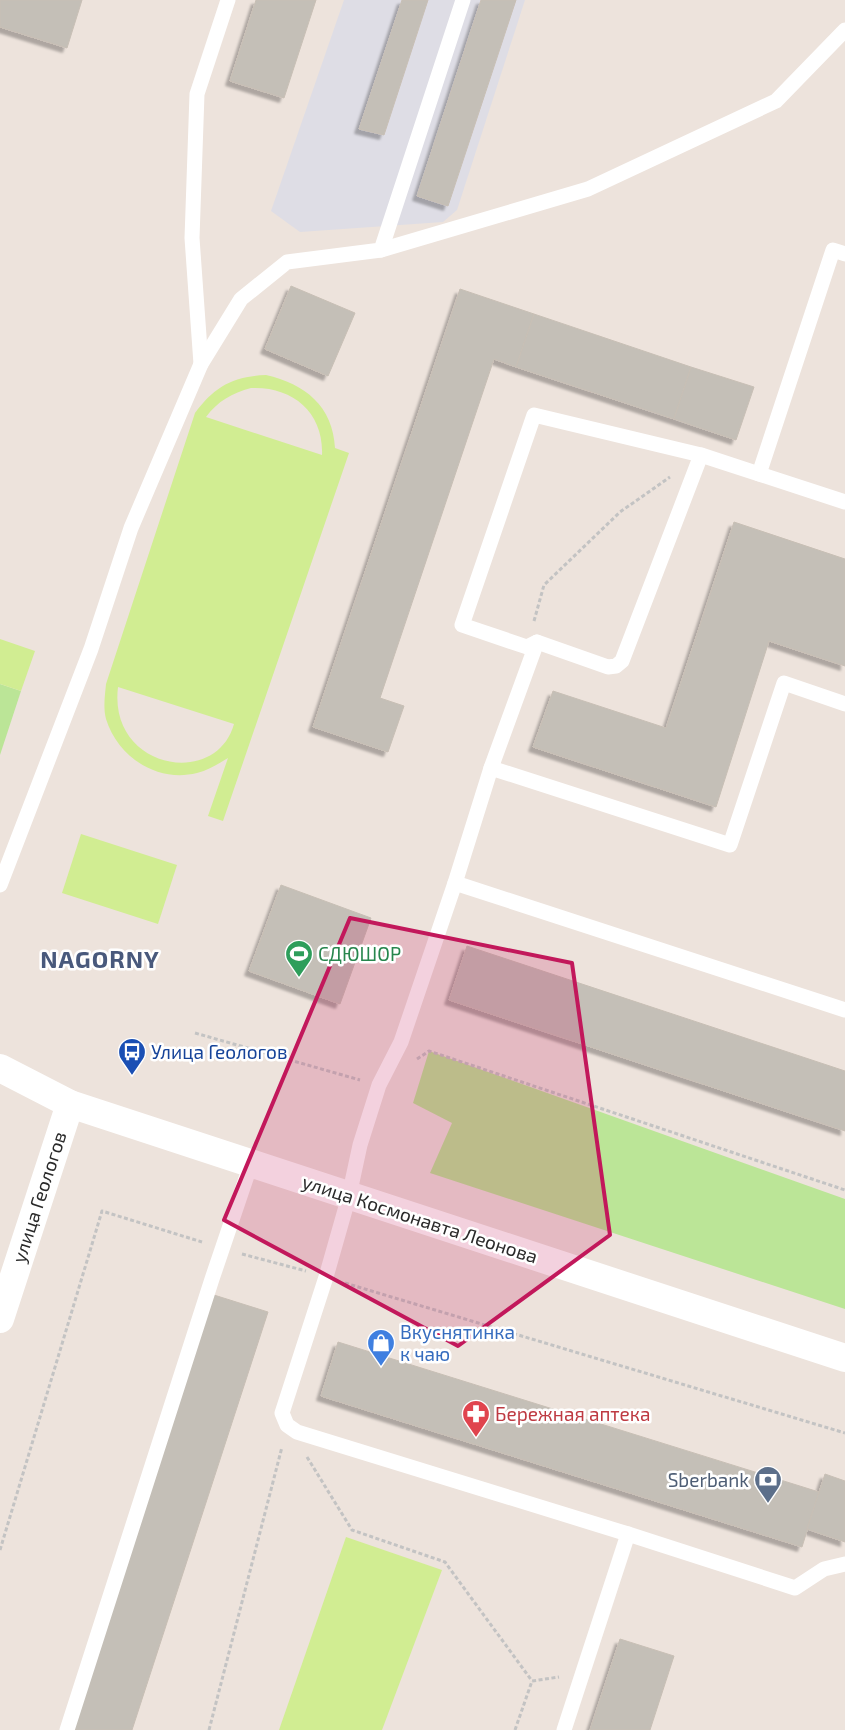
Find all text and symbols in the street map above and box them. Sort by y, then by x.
sports icon: СДЮШОР [284,939,314,978]
place label: СДЮШОР [318,942,401,965]
district label: NAGORNY [40,944,160,973]
bus stop icon: Улица Геологов [117,1037,147,1076]
place label: Улица Геологов [151,1040,288,1063]
street label: улица Геологов [6,1128,72,1266]
street label: улица Космонавта Леонова [299,1170,541,1268]
place label: Вкуснятинка к чаю [400,1320,515,1365]
shop icon: Вкуснятинка к чаю [366,1328,396,1367]
pharmacy icon: Бережная аптека [461,1399,491,1438]
place label: Бережная аптека [495,1402,650,1425]
bank icon: Sberbank [753,1465,783,1504]
place label: Sberbank [668,1468,749,1491]

